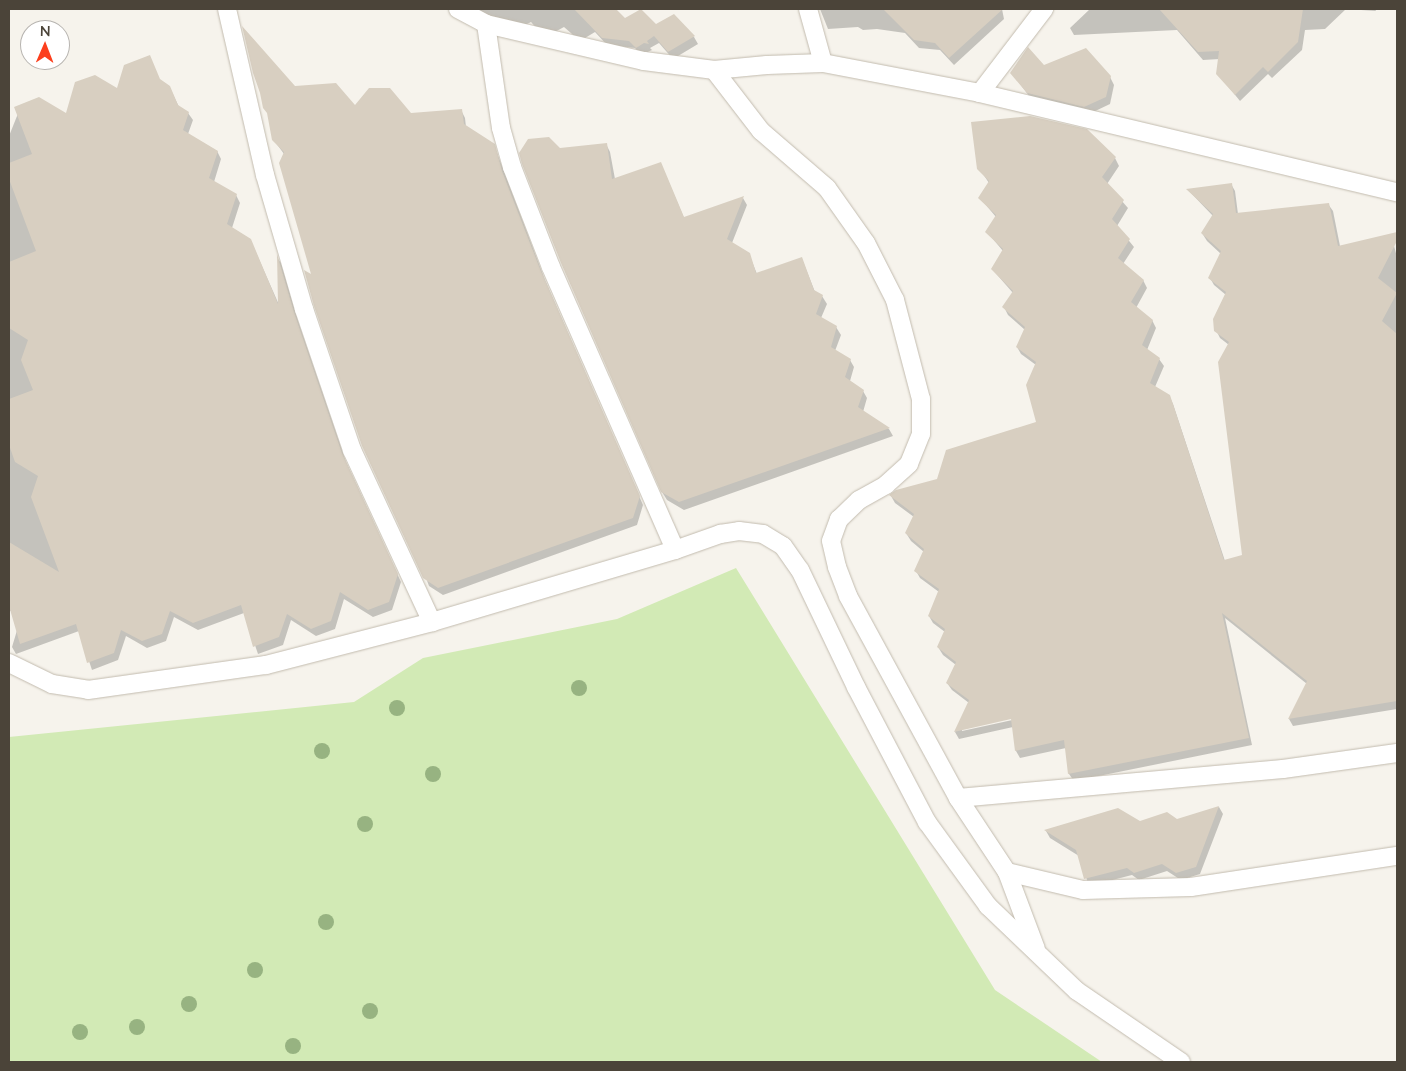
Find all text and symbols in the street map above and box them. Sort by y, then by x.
north arrow [20,20,70,70]
text: N [40,22,51,39]

